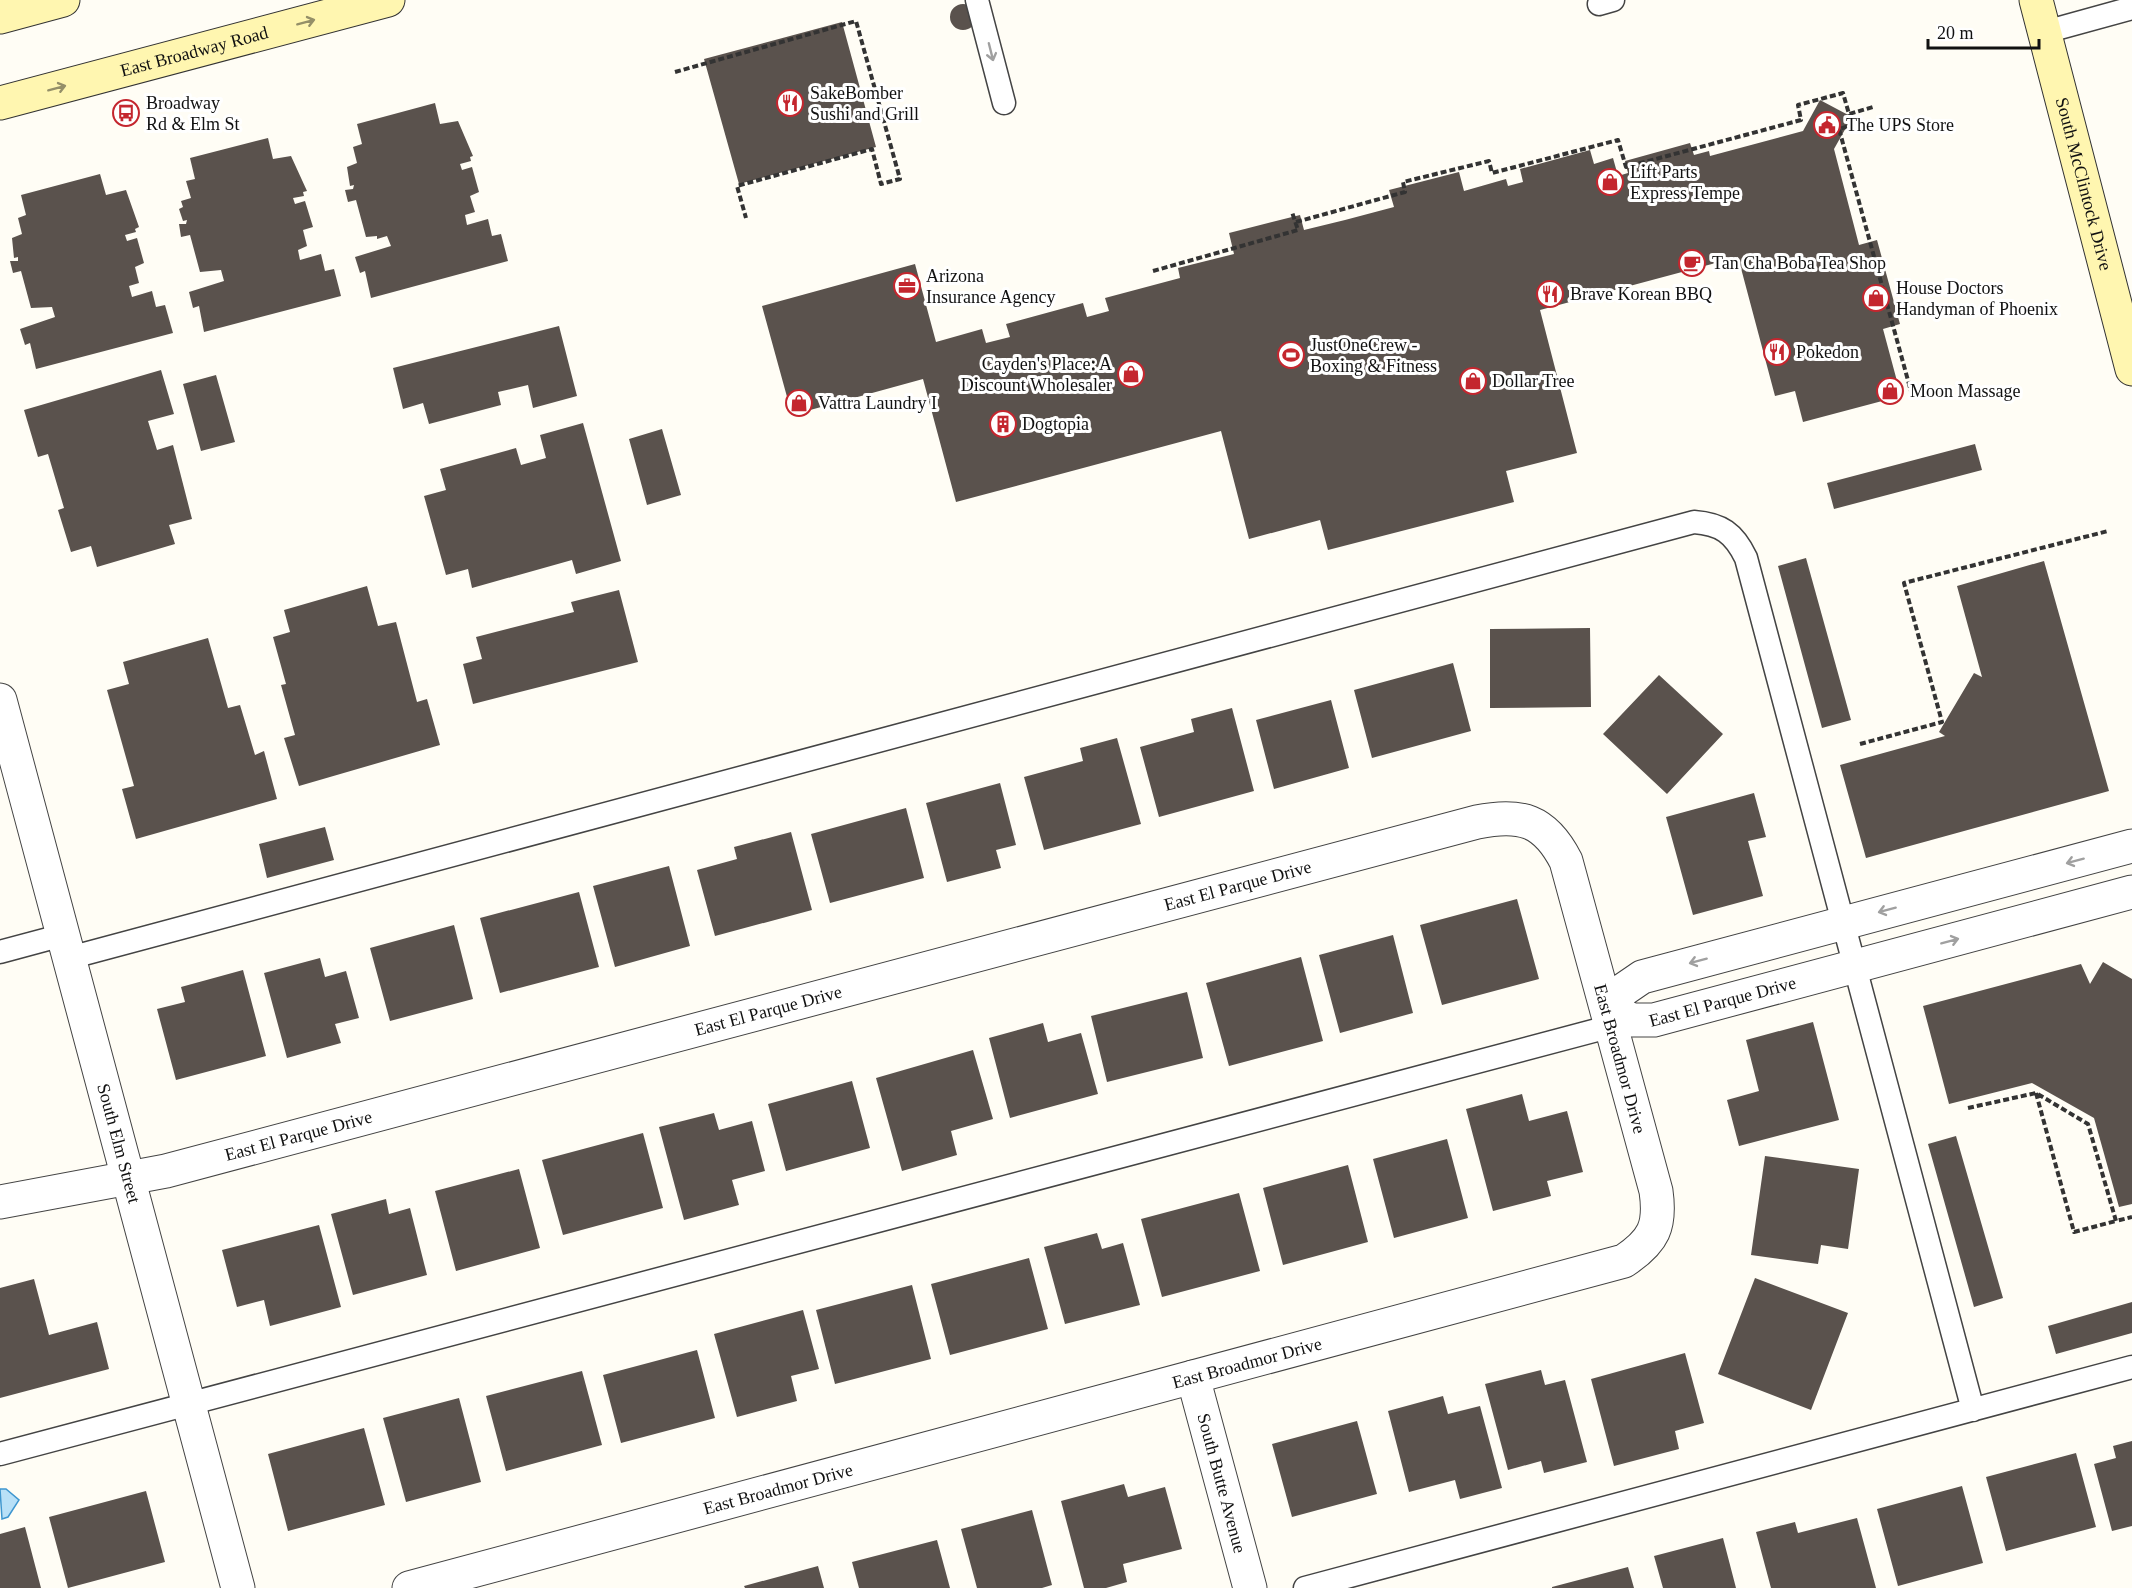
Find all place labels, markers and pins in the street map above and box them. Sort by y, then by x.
place label: SakeBomber Sushi and Grill [810,83,919,124]
restaurant icon: SakeBomber Sushi and Grill [775,88,805,118]
place label: Broadway Rd & Elm St [146,93,240,134]
bus stop icon: Broadway Rd & Elm St [111,98,141,128]
public building icon: The UPS Store [1812,110,1842,140]
place label: The UPS Store [1846,115,1954,135]
place label: Lift Parts Express Tempe [1630,162,1740,203]
shop icon: Lift Parts Express Tempe [1595,167,1625,197]
cafe icon: Tan Cha Boba Tea Shop [1677,248,1707,278]
place label: Tan Cha Boba Tea Shop [1712,253,1886,273]
place label: Arizona Insurance Agency [926,266,1055,307]
office icon: Arizona Insurance Agency [892,271,922,301]
place label: House Doctors Handyman of Phoenix [1896,278,2058,319]
restaurant icon: Brave Korean BBQ [1535,279,1565,309]
shop icon: House Doctors Handyman of Phoenix [1861,283,1891,313]
place label: Brave Korean BBQ [1570,284,1712,304]
place label: JustOneCrew - Boxing & Fitness [1310,335,1437,376]
restaurant icon: Pokedon [1762,337,1792,367]
sports icon: JustOneCrew - Boxing & Fitness [1276,340,1306,370]
place label: Pokedon [1796,342,1859,362]
place label: Cayden's Place: A Discount Wholesaler [961,354,1112,395]
shop icon: Cayden's Place: A Discount Wholesaler [1116,359,1146,389]
shop icon: Dollar Tree [1458,366,1488,396]
place label: Dollar Tree [1492,371,1575,391]
shop icon: Moon Massage [1875,376,1905,406]
place label: Moon Massage [1910,381,2021,401]
shop icon: Vattra Laundry I [784,388,814,418]
place label: Vattra Laundry I [818,393,937,413]
building icon: Dogtopia [988,409,1018,439]
place label: Dogtopia [1022,414,1089,434]

